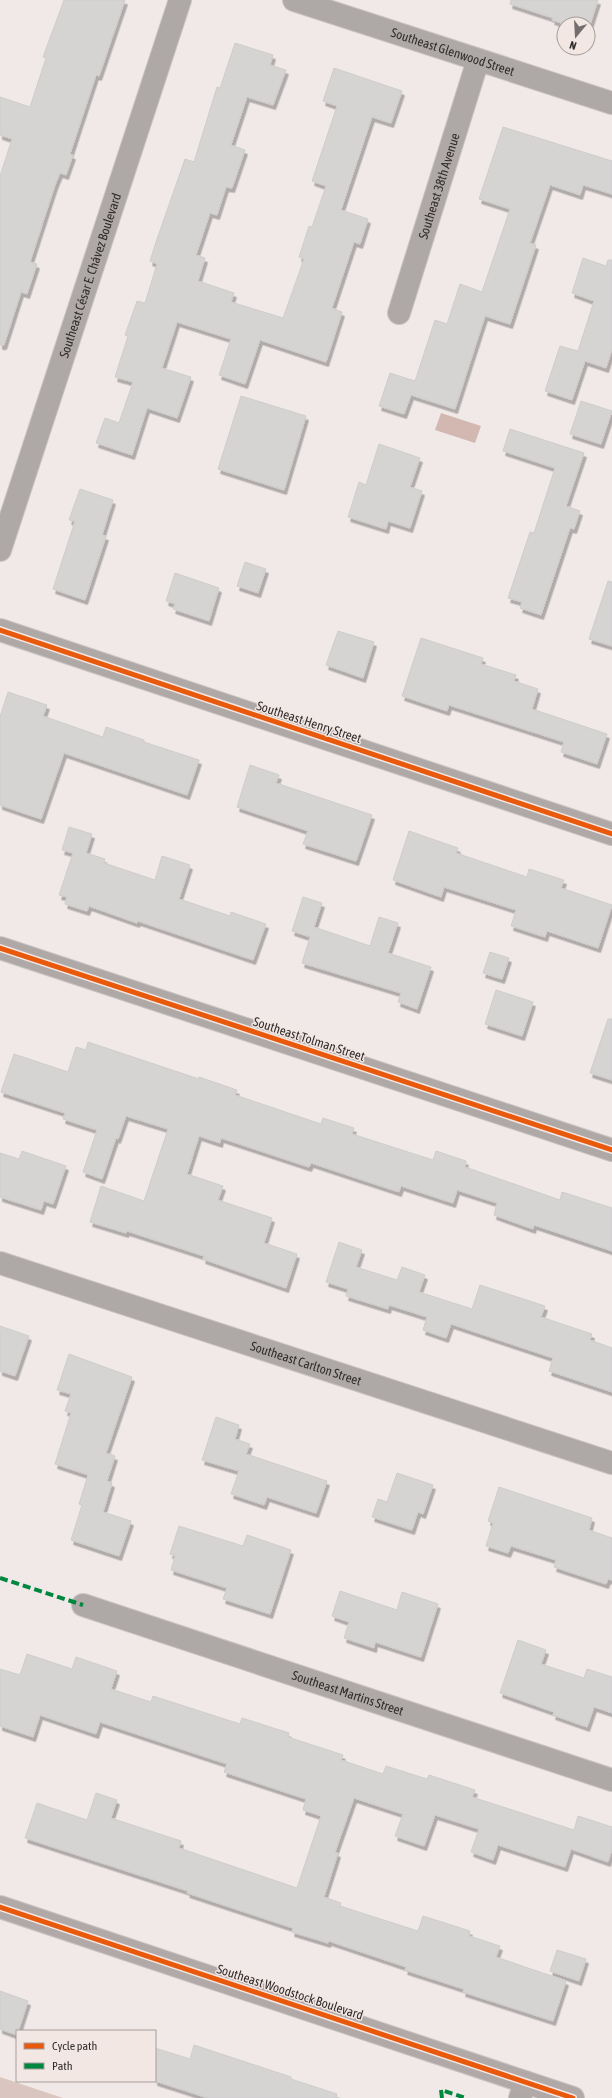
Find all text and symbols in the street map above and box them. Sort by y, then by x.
north arrow [556,16,596,56]
street label: Southeast Glenwood Street [389,24,517,79]
text: N [568,39,578,52]
street label: Southeast 38th Avenue [415,131,462,241]
street label: Southeast César E. Chávez Boulevard [56,191,124,360]
street label: Southeast Henry Street [255,698,363,746]
street label: Southeast Tolman Street [251,1014,367,1064]
street label: Southeast Carlton Street [249,1338,364,1388]
street label: Southeast Martins Street [290,1667,406,1718]
street label: Southeast Woodstock Boulevard [215,1961,365,2023]
legend [16,2030,156,2082]
text: Cycle path [52,2039,97,2053]
text: Path [52,2059,73,2073]

